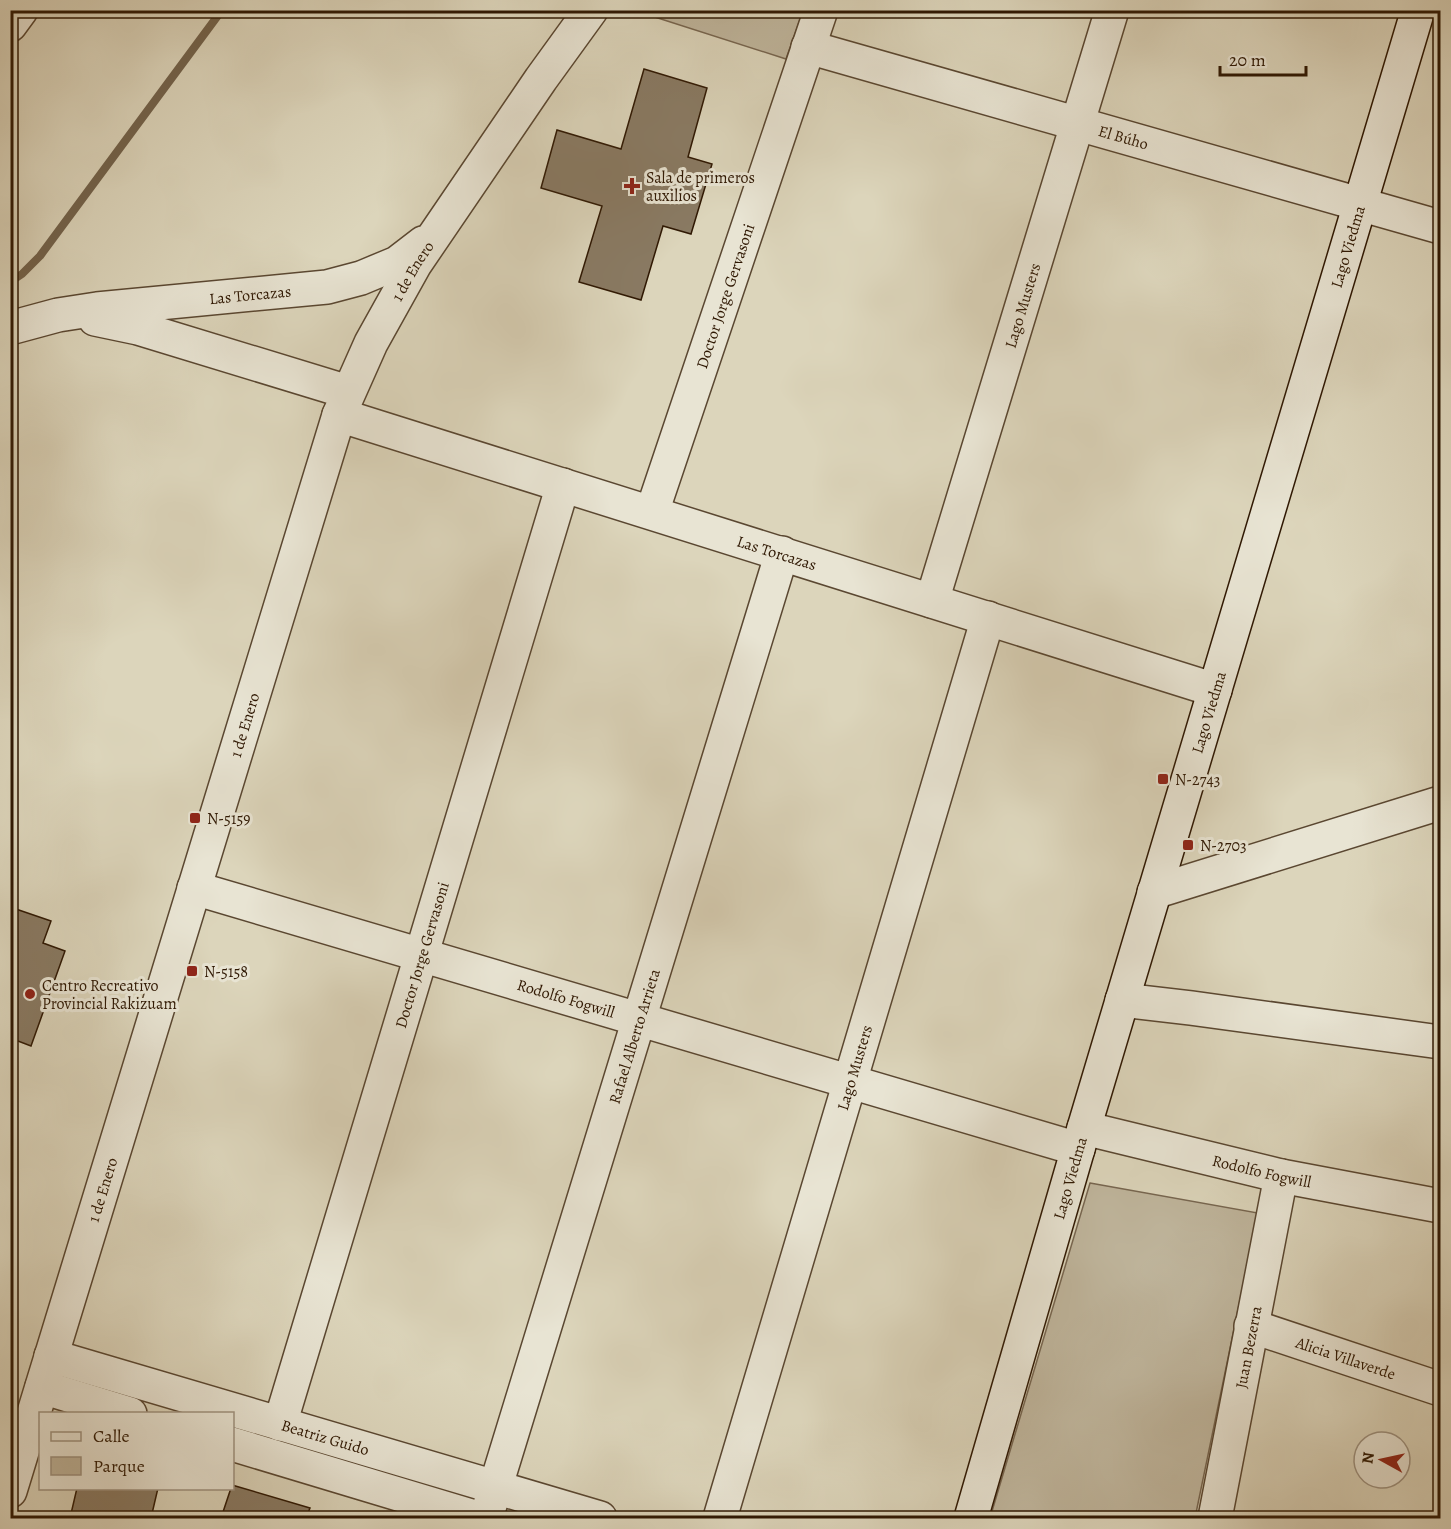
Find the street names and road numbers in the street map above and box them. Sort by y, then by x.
street label: El Búho [1096,120,1151,155]
street label: Lago Viedma [1326,202,1371,291]
street label: Doctor Jorge Gervasoni [691,221,760,372]
street label: 1 de Enero [386,237,439,305]
street label: Lago Musters [1000,260,1046,351]
street label: Las Torcazas [208,280,292,310]
street label: Las Torcazas [734,531,819,576]
street label: Lago Viedma [1186,668,1232,756]
street label: 1 de Enero [225,690,265,760]
street label: Doctor Jorge Gervasoni [390,879,455,1031]
street label: Rafael Alberto Arrieta [604,966,666,1107]
street label: Rodolfo Fogwill [514,974,617,1024]
street label: Lago Musters [832,1022,878,1113]
street label: Lago Viedma [1048,1134,1093,1222]
street label: Rodolfo Fogwill [1210,1150,1313,1194]
street label: 1 de Enero [83,1155,123,1225]
street label: Juan Bezerra [1230,1304,1268,1390]
street label: Alicia Villaverde [1292,1331,1398,1385]
street label: Beatriz Guido [278,1415,372,1461]

